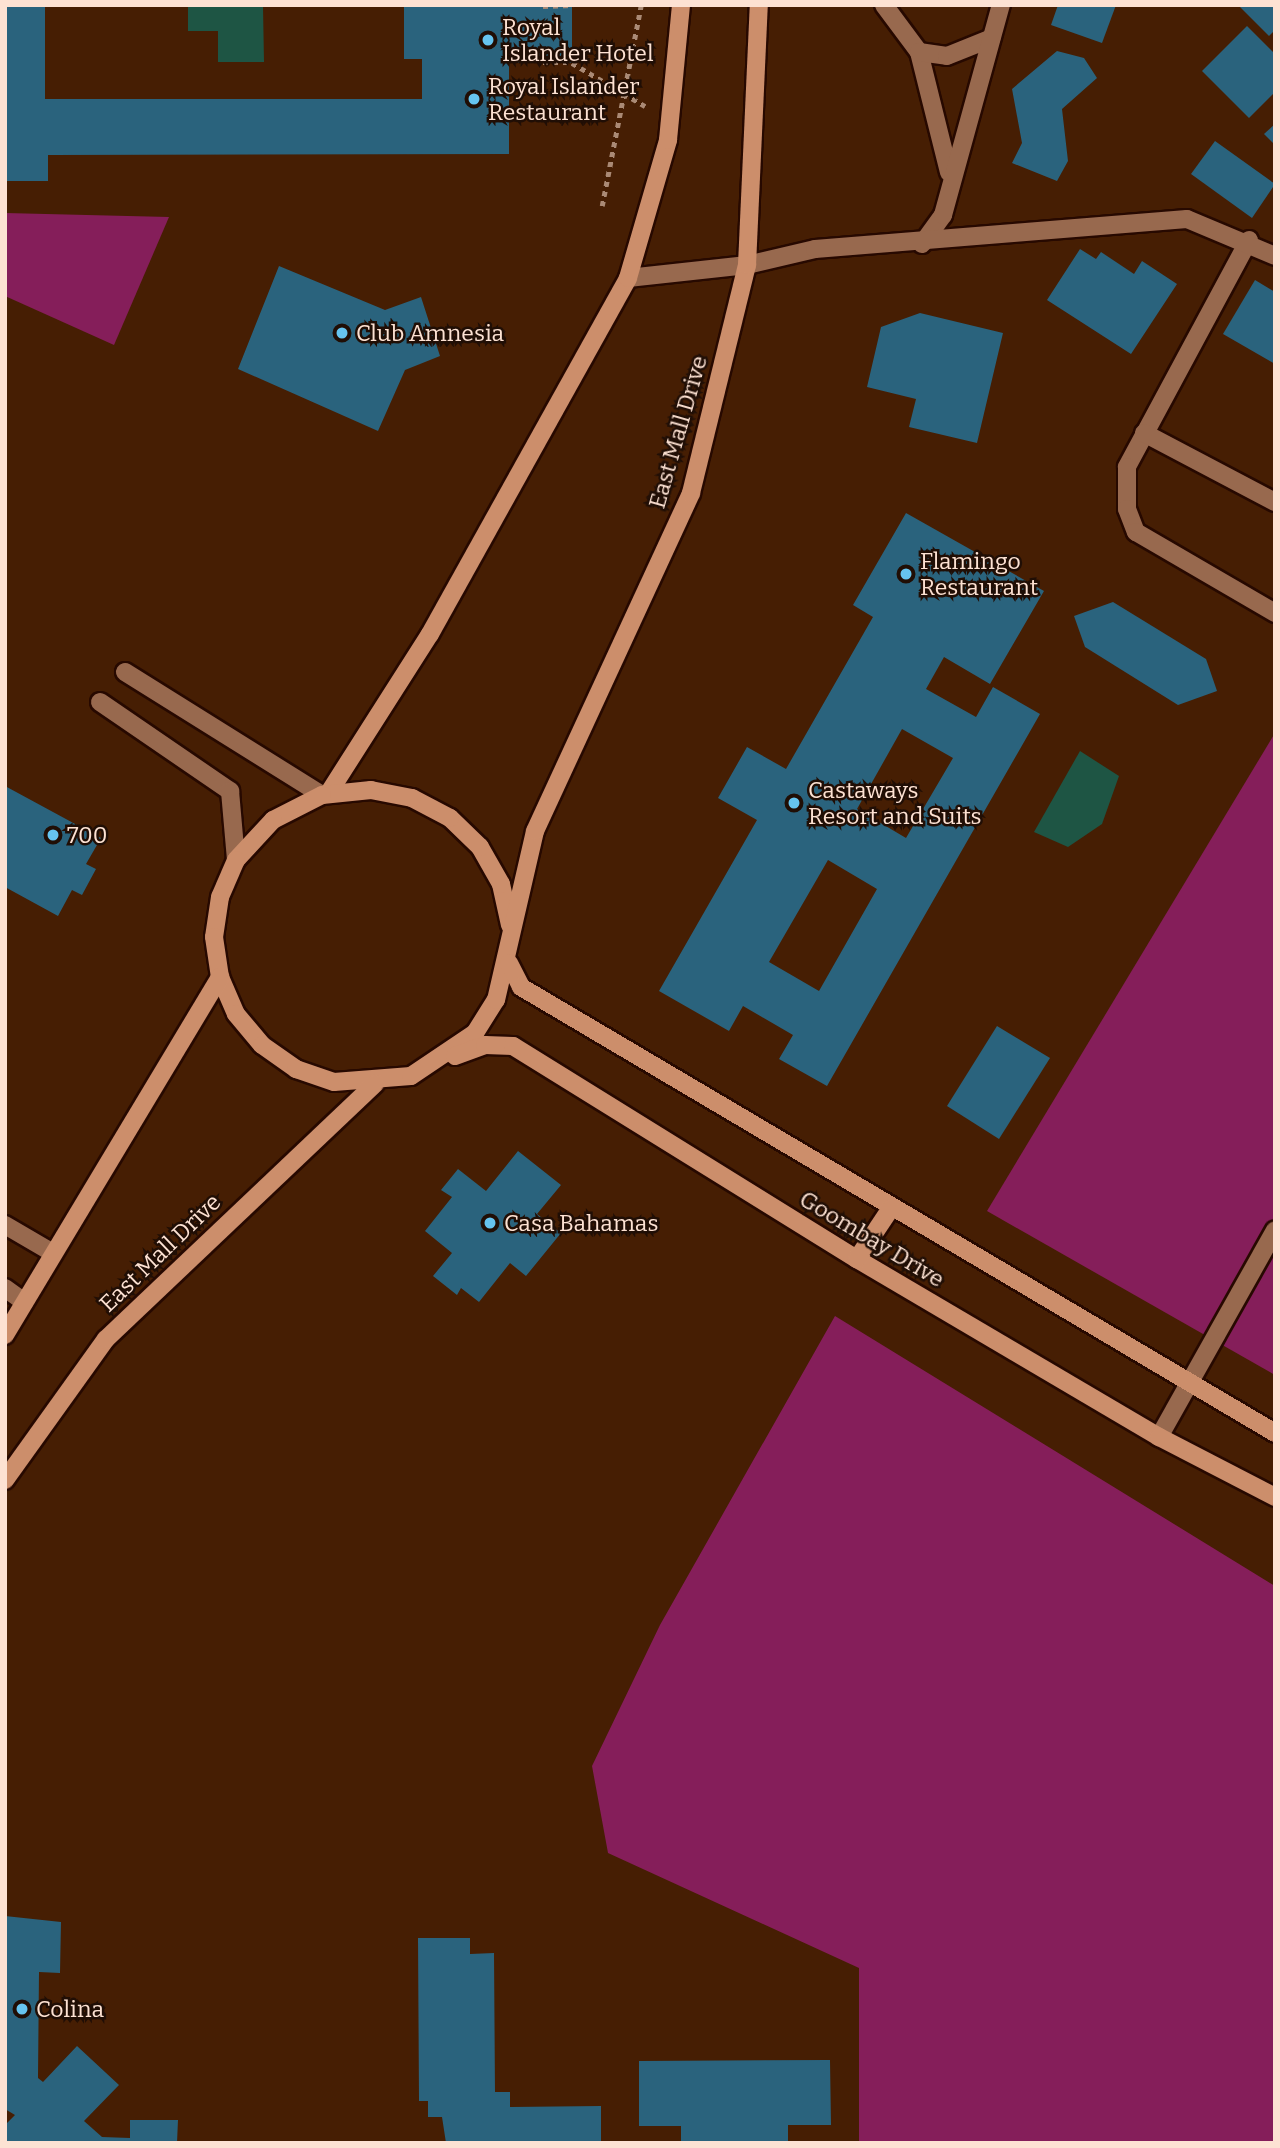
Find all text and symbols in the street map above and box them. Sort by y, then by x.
place label: Royal Islander Hotel [502,13,654,67]
marker: Royal Islander Hotel [480,32,496,48]
place label: Royal Islander Restaurant [488,72,639,126]
marker: Royal Islander Restaurant [466,91,482,107]
place label: Club Amnesia [356,319,504,347]
marker: Club Amnesia [334,325,350,341]
street label: East Mall Drive [643,352,713,512]
place label: Flamingo Restaurant [920,547,1038,601]
marker: Flamingo Restaurant [898,566,914,582]
place label: Castaways Resort and Suits [808,776,982,830]
marker: Castaways Resort and Suits [786,795,802,811]
place label: 700 [67,821,108,849]
marker: 700 [45,827,61,843]
street label: Goombay Drive [795,1185,949,1293]
street label: East Mall Drive [94,1188,226,1318]
place label: Casa Bahamas [504,1209,658,1237]
marker: Casa Bahamas [482,1215,498,1231]
place label: Colina [36,1995,104,2023]
marker: Colina [14,2001,30,2017]

